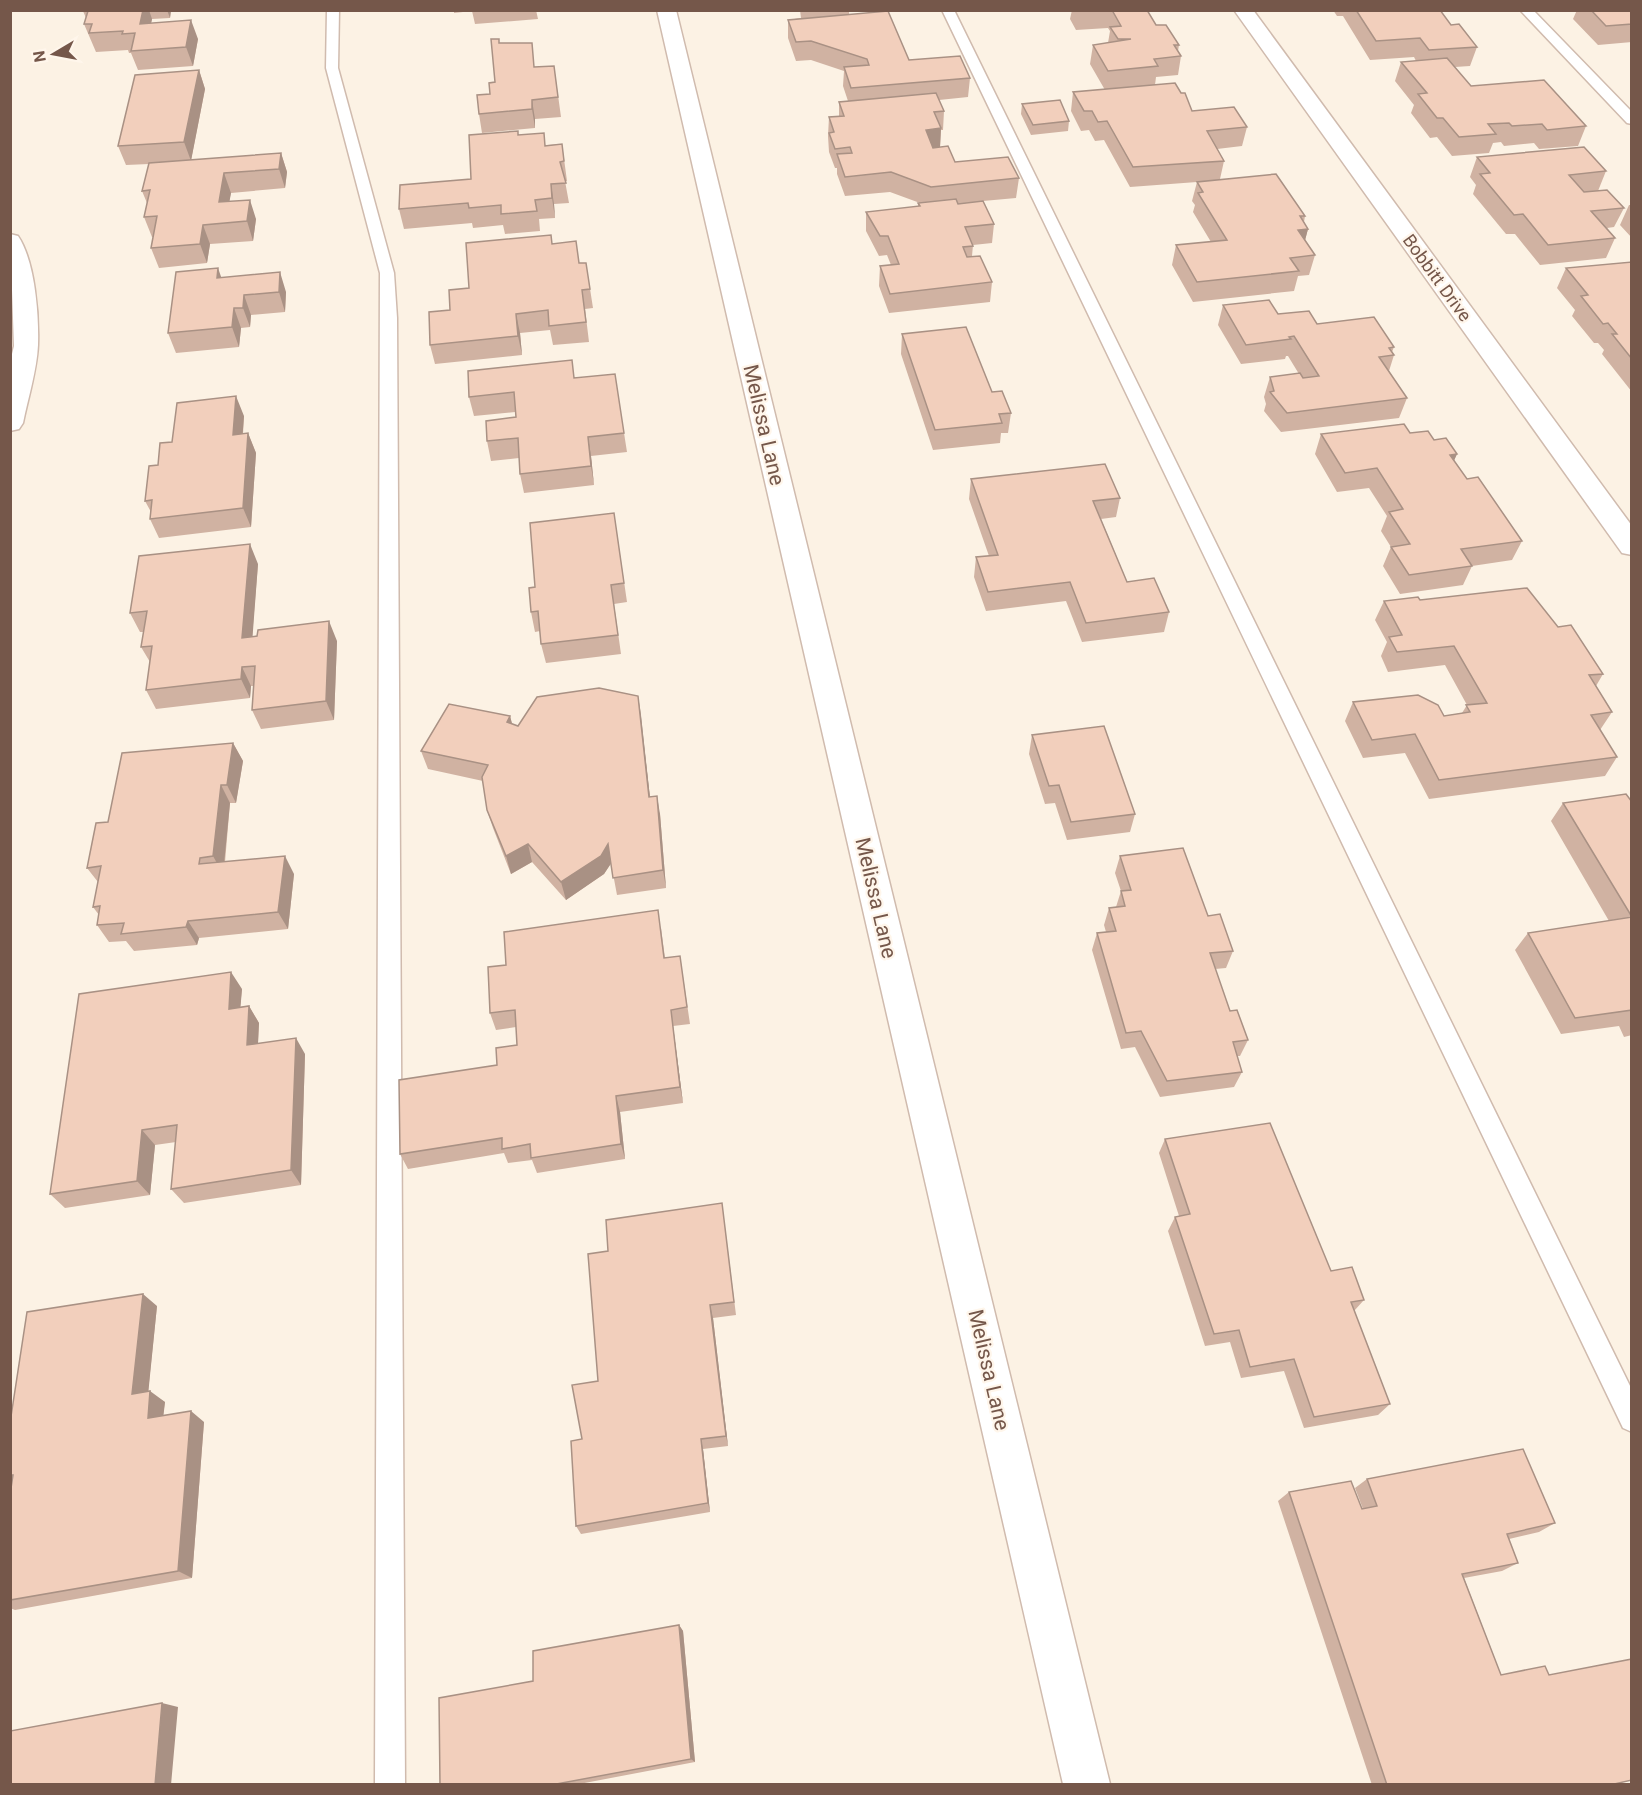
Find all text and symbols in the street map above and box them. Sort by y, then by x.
north arrow [24,24,84,84]
text: N [29,49,50,64]
street label: Bobbitt Drive [1399,230,1476,325]
street label: Melissa Lane [738,362,790,488]
street label: Melissa Lane [850,835,902,961]
street label: Melissa Lane [963,1307,1015,1433]

